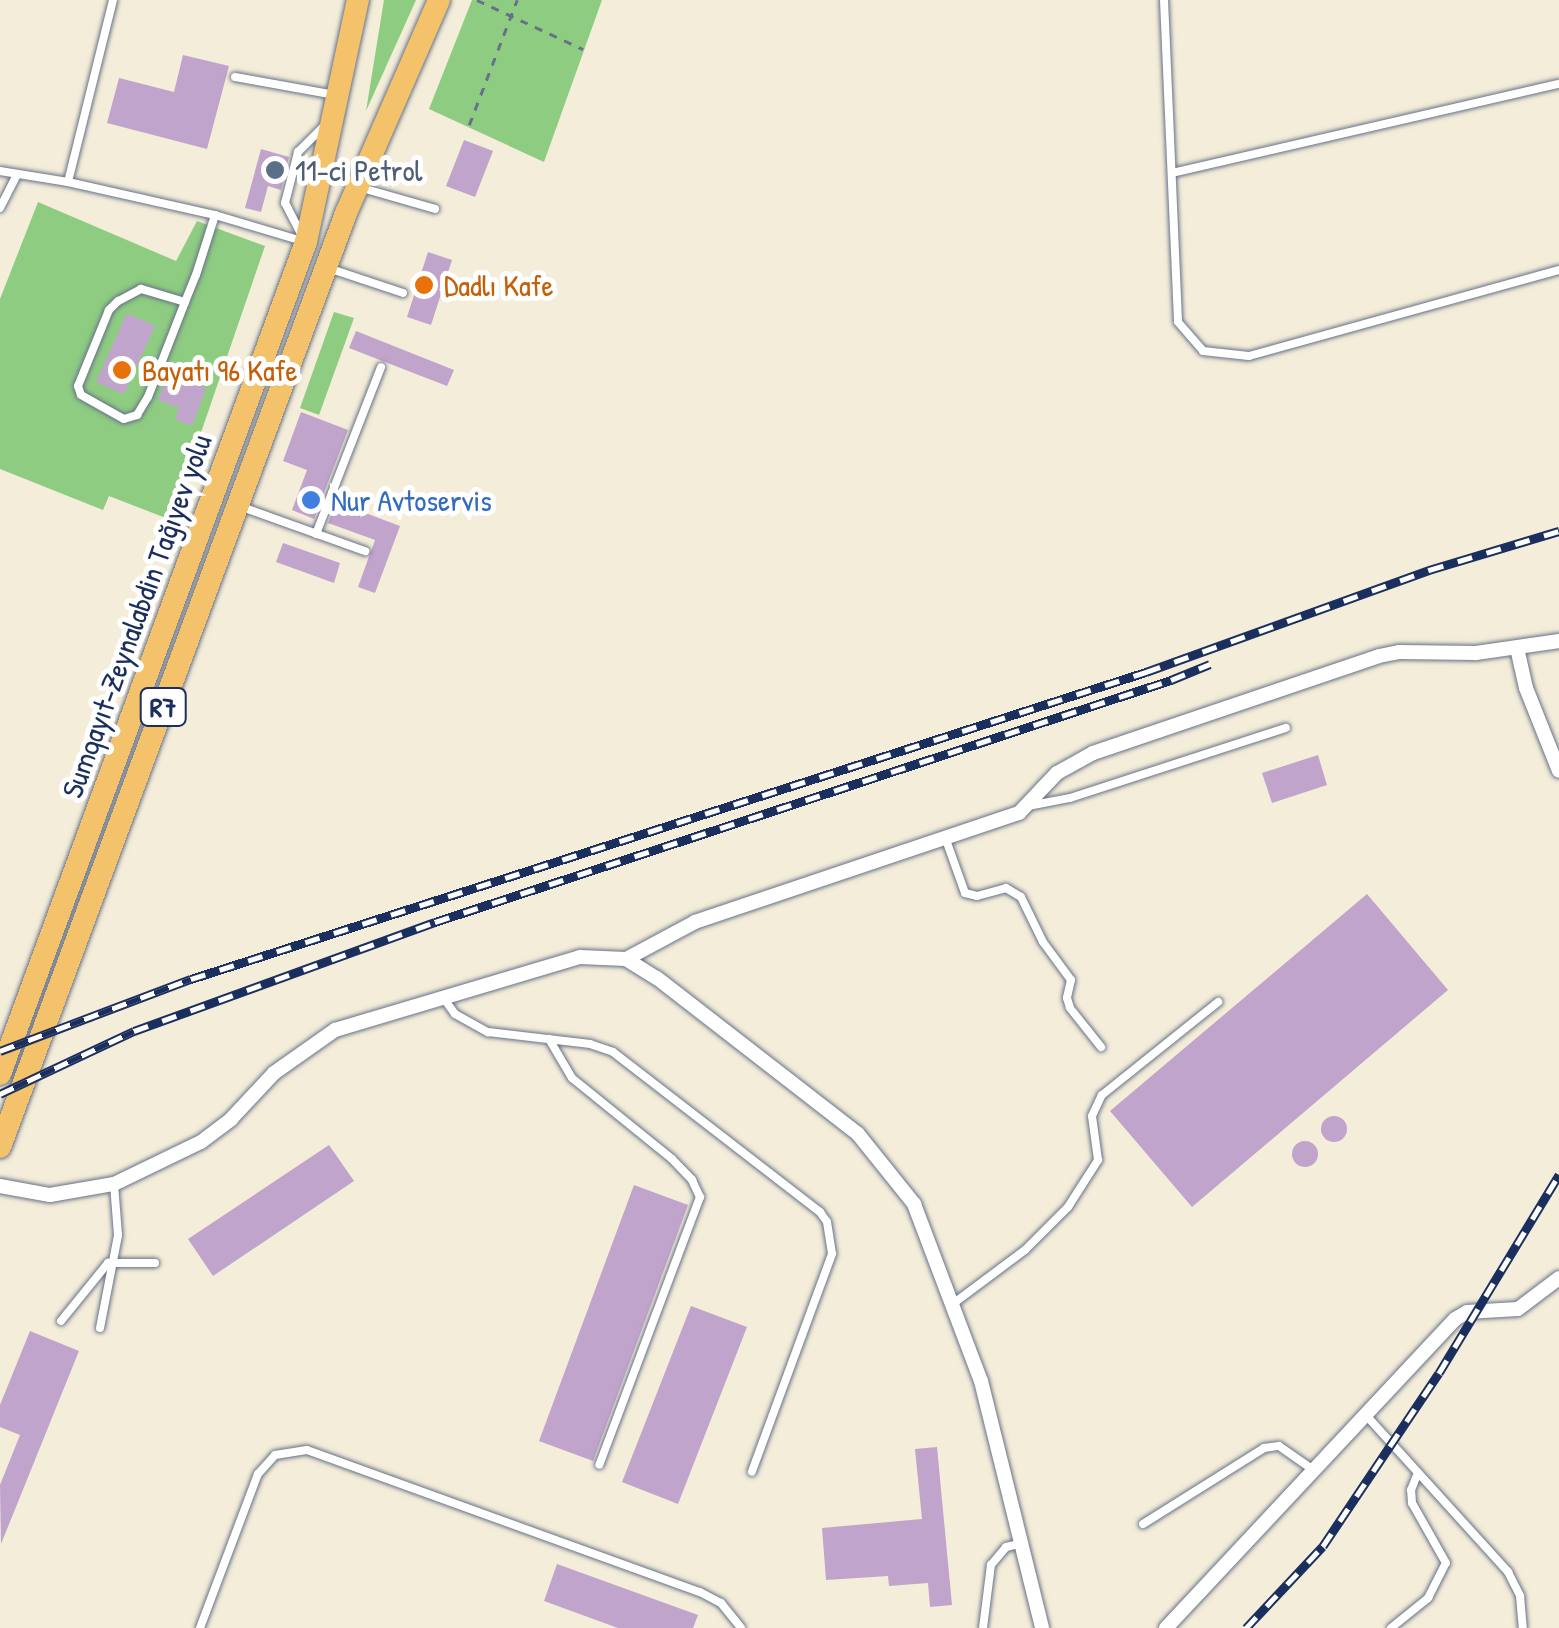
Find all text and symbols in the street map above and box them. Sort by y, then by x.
place label: 11-ci Petrol [295,152,422,188]
marker: 11-ci Petrol [264,159,286,181]
place label: Dadlı Kafe [444,267,553,303]
marker: Dadlı Kafe [413,274,435,296]
place label: Bayatı 96 Kafe [142,352,297,388]
marker: Bayatı 96 Kafe [111,359,133,381]
street label: Sumqayıt-Zeynalabdin Tağıyev yolu [53,429,219,803]
place label: Nur Avtoservis [331,482,492,518]
marker: Nur Avtoservis [300,489,322,511]
road number: R7 [138,684,188,730]

